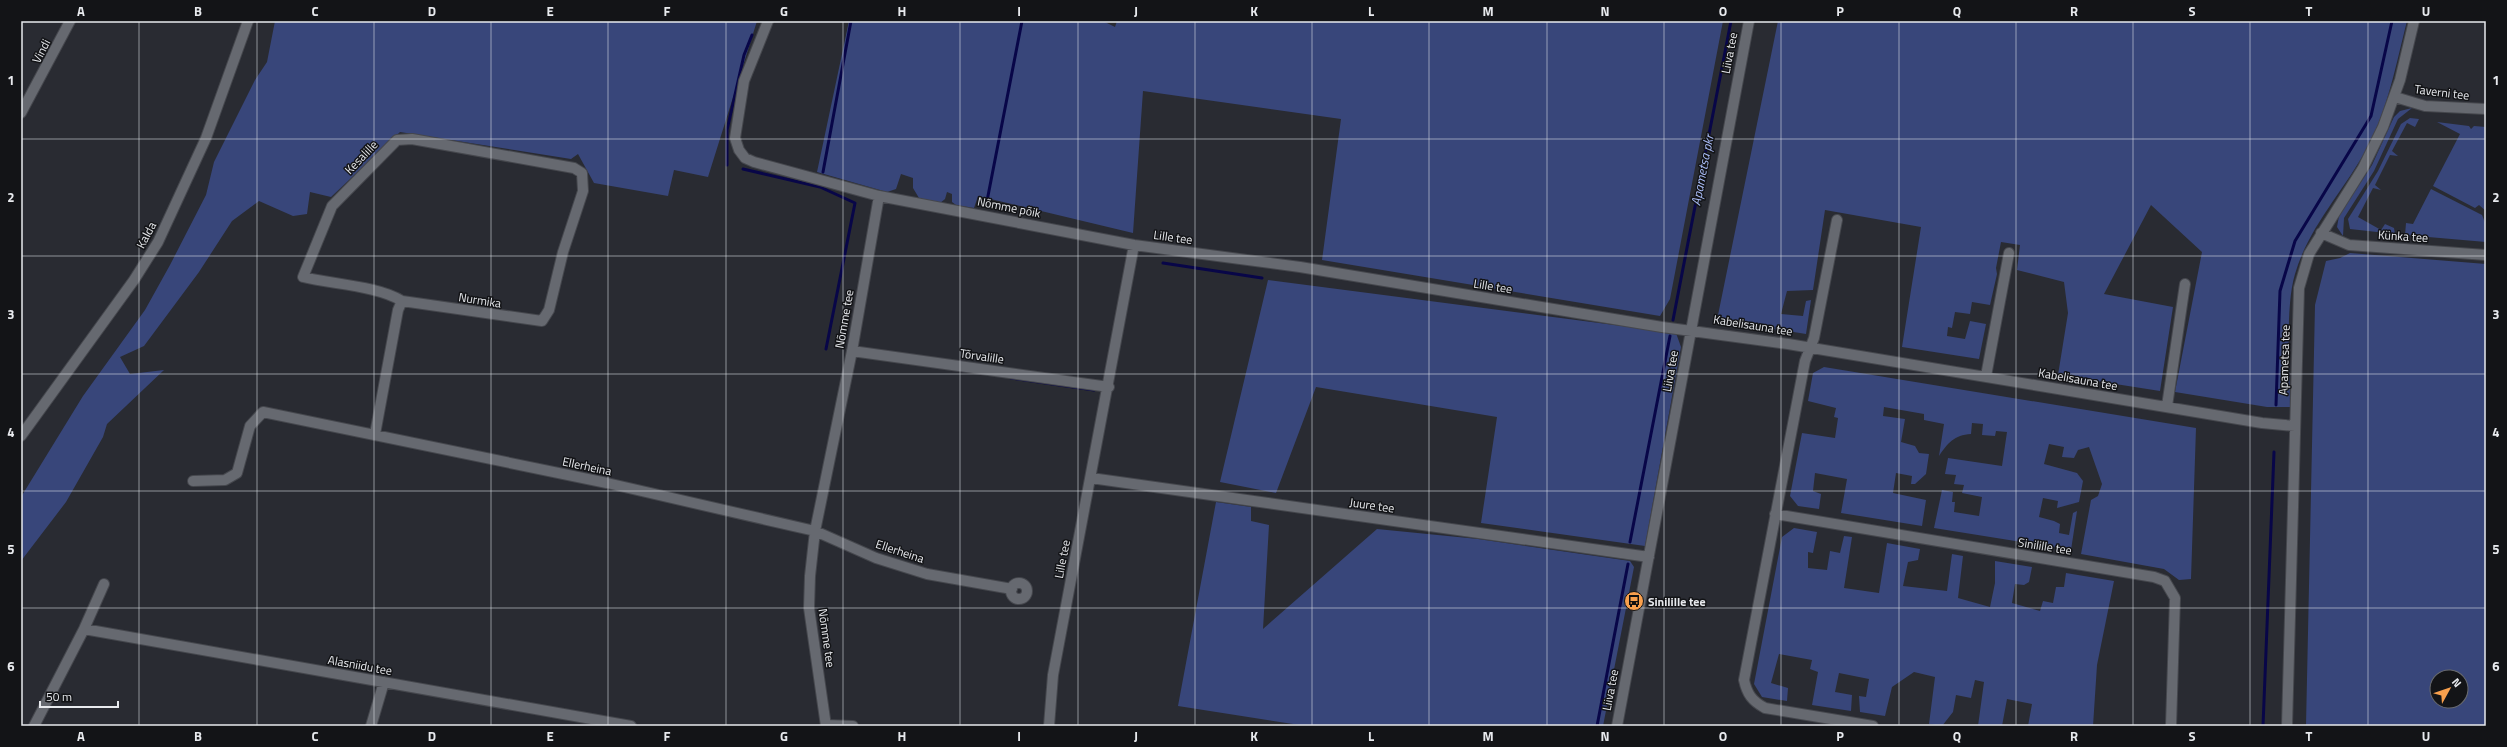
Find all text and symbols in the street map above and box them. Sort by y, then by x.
text: A [77,1,85,21]
text: B [194,1,202,21]
text: C [311,1,319,21]
text: D [428,1,436,21]
text: E [546,1,554,21]
text: F [664,1,671,21]
text: G [780,1,788,21]
text: H [898,1,906,21]
text: I [1017,1,1021,21]
text: J [1134,1,1138,21]
text: K [1250,1,1258,21]
text: L [1368,1,1374,21]
text: M [1482,1,1494,21]
text: N [1600,1,1610,21]
text: O [1719,1,1727,21]
text: P [1836,1,1844,21]
text: Q [1953,1,1961,21]
text: R [2070,1,2078,21]
text: S [2188,1,2196,21]
text: T [2306,1,2313,21]
text: U [2422,1,2430,21]
street label: Liiva tee [1716,31,1742,75]
street label: Vindi [27,36,55,66]
text: 1 [7,70,15,90]
text: 1 [2492,70,2500,90]
street label: Taverni tee [2413,79,2471,105]
water label: Apametsa pkr [1685,131,1719,207]
street label: Kesalille [340,136,382,178]
text: 2 [7,187,15,207]
text: 2 [2492,187,2500,207]
street label: Nõmme põik [976,192,1043,222]
street label: Kalda [131,218,161,252]
street label: Lille tee [1152,225,1194,249]
street label: Künka tee [2377,225,2429,247]
street label: Lille tee [1472,274,1514,298]
street label: Nurmika [457,287,503,313]
street label: Nõmme tee [829,288,859,350]
text: 3 [7,304,15,324]
text: 3 [2492,304,2500,324]
street label: Kabelisauna tee [1712,309,1794,341]
street label: Apametsa tee [2273,325,2295,395]
street label: Tõrvalille [959,344,1005,368]
street label: Liiva tee [1657,349,1683,393]
street label: Kabelisauna tee [2037,363,2119,395]
text: 4 [7,422,15,442]
text: 4 [2492,422,2500,442]
street label: Ellerheina [561,452,613,480]
street label: Juure tee [1348,492,1396,518]
street label: Sinilille tee [2017,532,2073,560]
street label: Ellerheina [873,534,927,568]
street label: Lille tee [1049,538,1075,580]
text: 5 [7,539,15,559]
text: 5 [2492,539,2500,559]
bus stop icon: Sinilille tee [1623,590,1645,612]
place label: Sinilille tee [1648,592,1706,611]
street label: Nõmme tee [813,607,841,669]
street label: Alasniidu tee [326,650,394,680]
text: 6 [7,656,15,676]
text: 6 [2492,656,2500,676]
street label: Liiva tee [1597,668,1623,712]
north arrow [2429,669,2469,709]
text: N [2448,675,2465,691]
scale bar [40,683,118,709]
text: 50 m [46,687,72,706]
text: A [77,726,85,746]
text: B [194,726,202,746]
text: C [311,726,319,746]
text: D [428,726,436,746]
text: E [546,726,554,746]
text: F [664,726,671,746]
text: G [780,726,788,746]
text: H [898,726,906,746]
text: I [1017,726,1021,746]
text: J [1134,726,1138,746]
text: K [1250,726,1258,746]
text: L [1368,726,1374,746]
text: M [1482,726,1494,746]
text: N [1600,726,1610,746]
text: O [1719,726,1727,746]
text: P [1836,726,1844,746]
text: Q [1953,726,1961,746]
text: R [2070,726,2078,746]
text: S [2188,726,2196,746]
text: T [2306,726,2313,746]
text: U [2422,726,2430,746]

